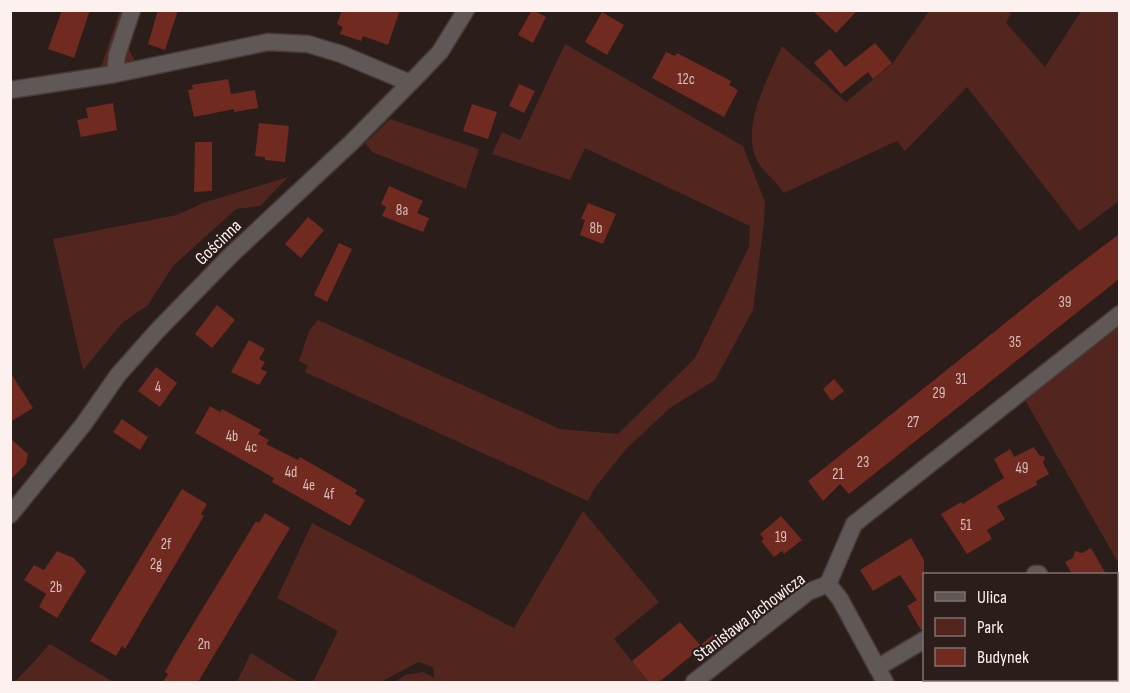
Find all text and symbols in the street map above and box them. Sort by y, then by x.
house number: 12c [677,70,695,89]
house number: 8a [396,201,408,220]
street label: Gościnna [191,215,246,269]
house number: 8b [590,219,602,238]
house number: 39 [1059,293,1071,312]
house number: 35 [1009,333,1021,352]
house number: 31 [955,370,968,389]
house number: 4 [155,378,161,397]
house number: 29 [933,384,945,403]
house number: 27 [907,413,919,432]
house number: 4b [226,427,238,446]
house number: 4c [245,438,257,457]
house number: 23 [857,453,869,472]
house number: 49 [1016,459,1028,478]
house number: 4d [285,463,297,482]
house number: 21 [832,465,844,484]
house number: 4e [303,476,315,495]
house number: 4f [324,485,335,504]
house number: 51 [960,516,972,535]
house number: 19 [775,528,787,547]
house number: 2f [161,535,172,554]
house number: 2g [150,555,162,574]
street label: Stanisława Jachowicza [689,569,809,666]
legend [923,573,1118,681]
house number: 2b [50,578,62,597]
text: Ulica [977,587,1007,608]
text: Park [977,617,1003,638]
house number: 2n [198,635,210,654]
text: Budynek [977,647,1029,668]

